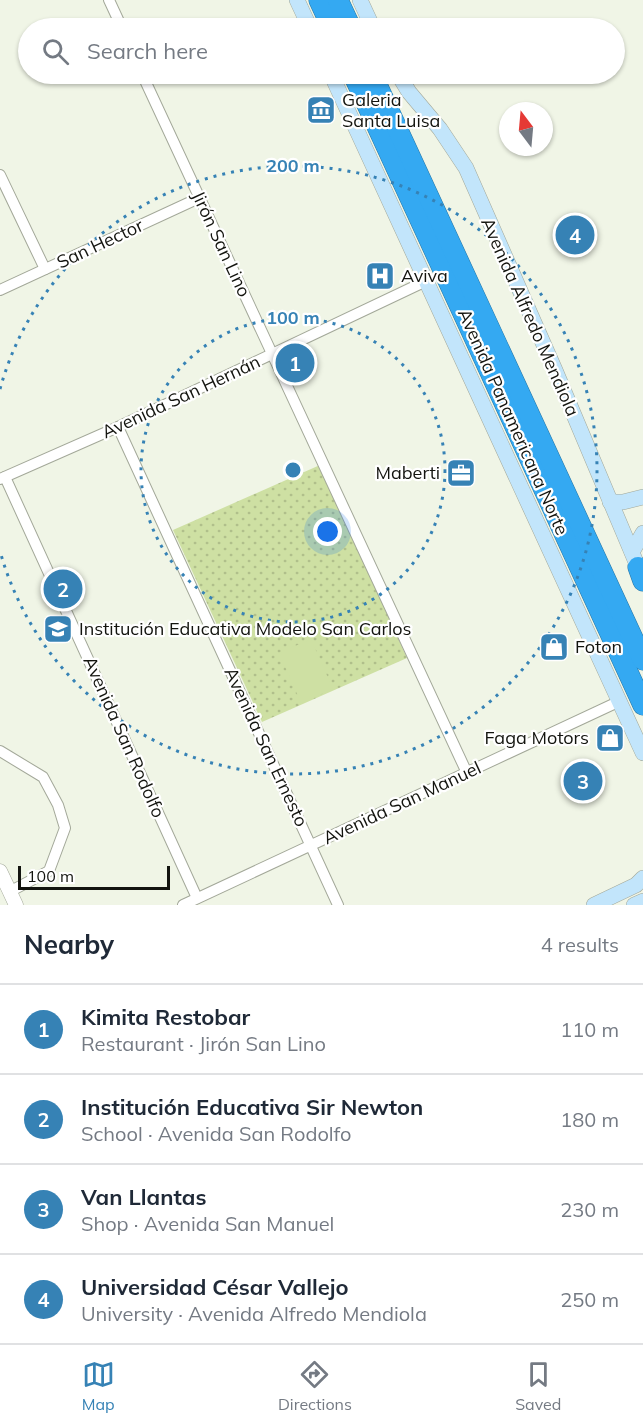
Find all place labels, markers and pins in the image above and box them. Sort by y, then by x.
place label: Galeria Santa Luisa [342,88,440,132]
museum icon: Galeria Santa Luisa [305,94,337,126]
pin: 4 [556,212,594,258]
hospital icon: Aviva [364,260,396,292]
place label: Aviva [401,264,448,287]
pin: 1 [276,340,314,386]
office icon: Maberti [445,457,477,489]
centre of rings [283,460,303,480]
place label: Maberti [376,461,440,484]
pin: 2 [44,566,82,612]
school or university icon: Institución Educativa Modelo San Carlos [42,613,74,645]
place label: Institución Educativa Modelo San Carlos [79,617,412,640]
shop icon: Foton [538,631,570,663]
place label: Foton [575,635,622,658]
shop icon: Faga Motors [594,722,626,754]
place label: Faga Motors [485,726,589,749]
pin: 3 [564,758,602,804]

